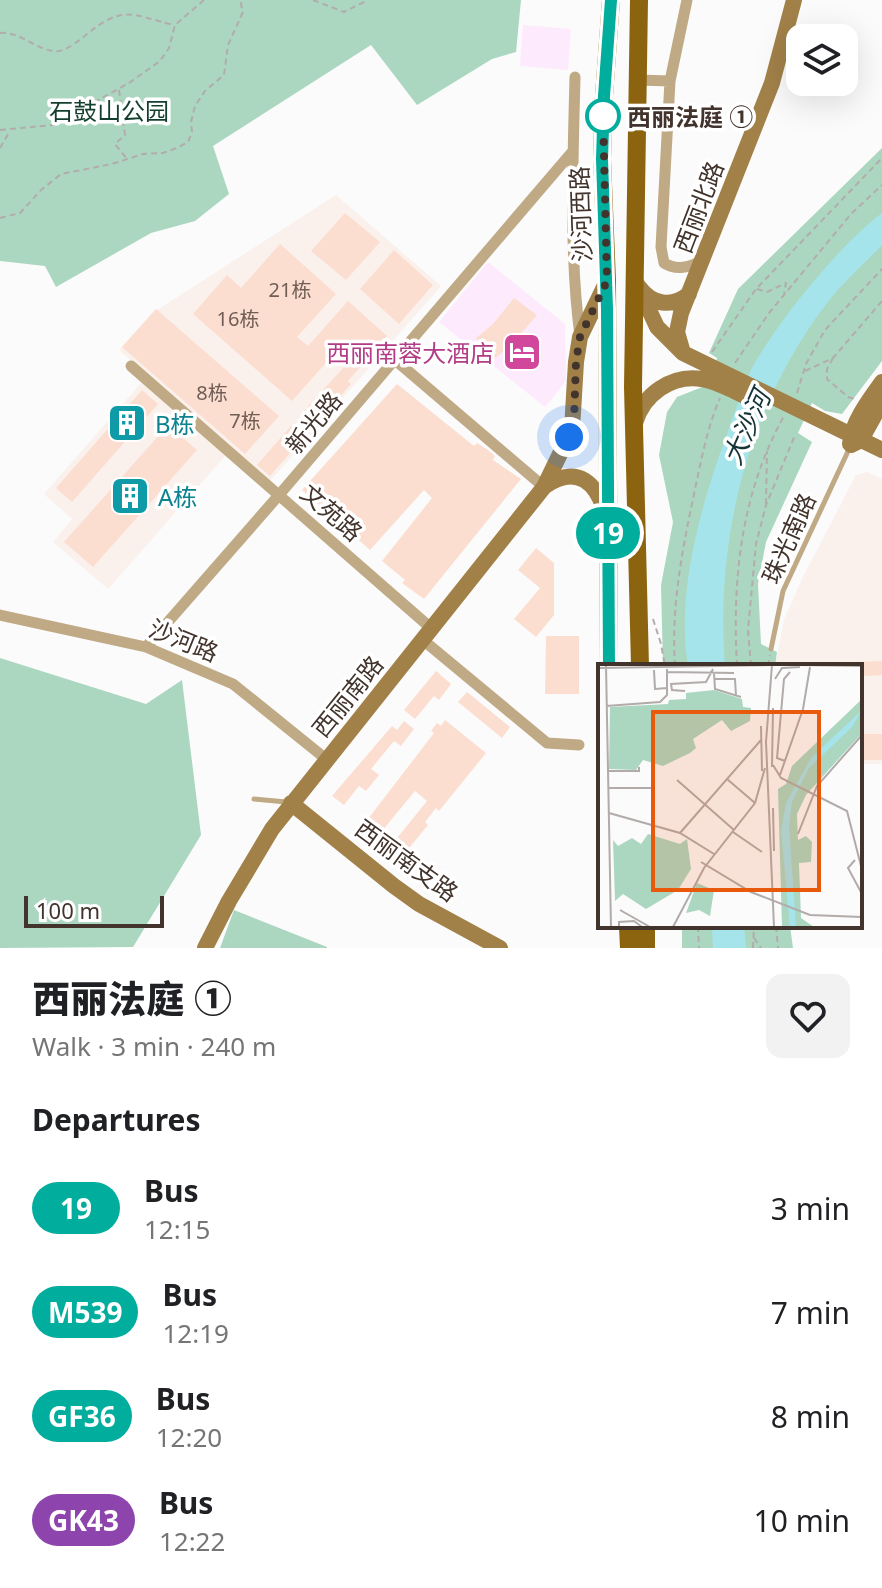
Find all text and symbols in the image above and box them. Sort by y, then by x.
map controls [786,24,858,96]
button: layers [786,24,858,96]
park label: 石鼓山公园 [49,94,169,127]
marker: 西丽法庭 ① [586,99,620,133]
place label: 西丽法庭 ① [627,100,753,133]
street label: 西丽北路 [665,156,731,258]
street label: 沙河西路 [562,165,598,263]
house number: 21栋 [269,276,311,303]
house number: 16栋 [217,305,259,332]
hotel icon: 西丽南蓉大酒店 [501,331,543,373]
place label: 西丽南蓉大酒店 [326,336,494,369]
house number: 8栋 [196,379,228,406]
water label: 大沙河 [714,379,780,470]
street label: 新光路 [277,384,349,460]
building icon: B栋 [106,402,148,444]
place label: B栋 [155,407,195,440]
house number: 7栋 [229,407,261,434]
your location [549,417,589,457]
building icon: A栋 [109,475,151,517]
street label: 文苑路 [294,476,370,548]
place label: A栋 [158,480,197,513]
street label: 珠光南路 [753,487,823,589]
line badge: 19 [572,507,644,559]
text: 19 [592,514,624,552]
street label: 沙河路 [144,611,224,669]
street label: 西丽南路 [304,648,390,744]
inset map [598,664,862,928]
street label: 西丽南支路 [349,811,465,909]
scale bar [24,892,164,928]
text: 100 m [36,895,100,925]
text: 西丽法庭 ① [32,972,232,1024]
button: heart [766,974,850,1058]
text: Walk · 3 min · 240 m [32,1028,276,1064]
text: Departures [32,1099,201,1140]
text: Bus [144,1170,199,1211]
text: 3 min [771,1188,850,1229]
text: 19 [60,1189,92,1227]
text: 12:15 [144,1211,210,1247]
text: Bus [162,1274,217,1315]
text: 7 min [771,1292,850,1333]
text: M539 [48,1293,122,1331]
text: 12:19 [162,1315,229,1351]
text: Bus [156,1378,210,1419]
text: 8 min [771,1396,850,1437]
text: GF36 [48,1397,116,1435]
text: 12:20 [156,1419,222,1455]
text: Bus [159,1482,213,1523]
text: 10 min [754,1500,850,1541]
text: GK43 [48,1501,119,1539]
text: 12:22 [159,1523,225,1559]

